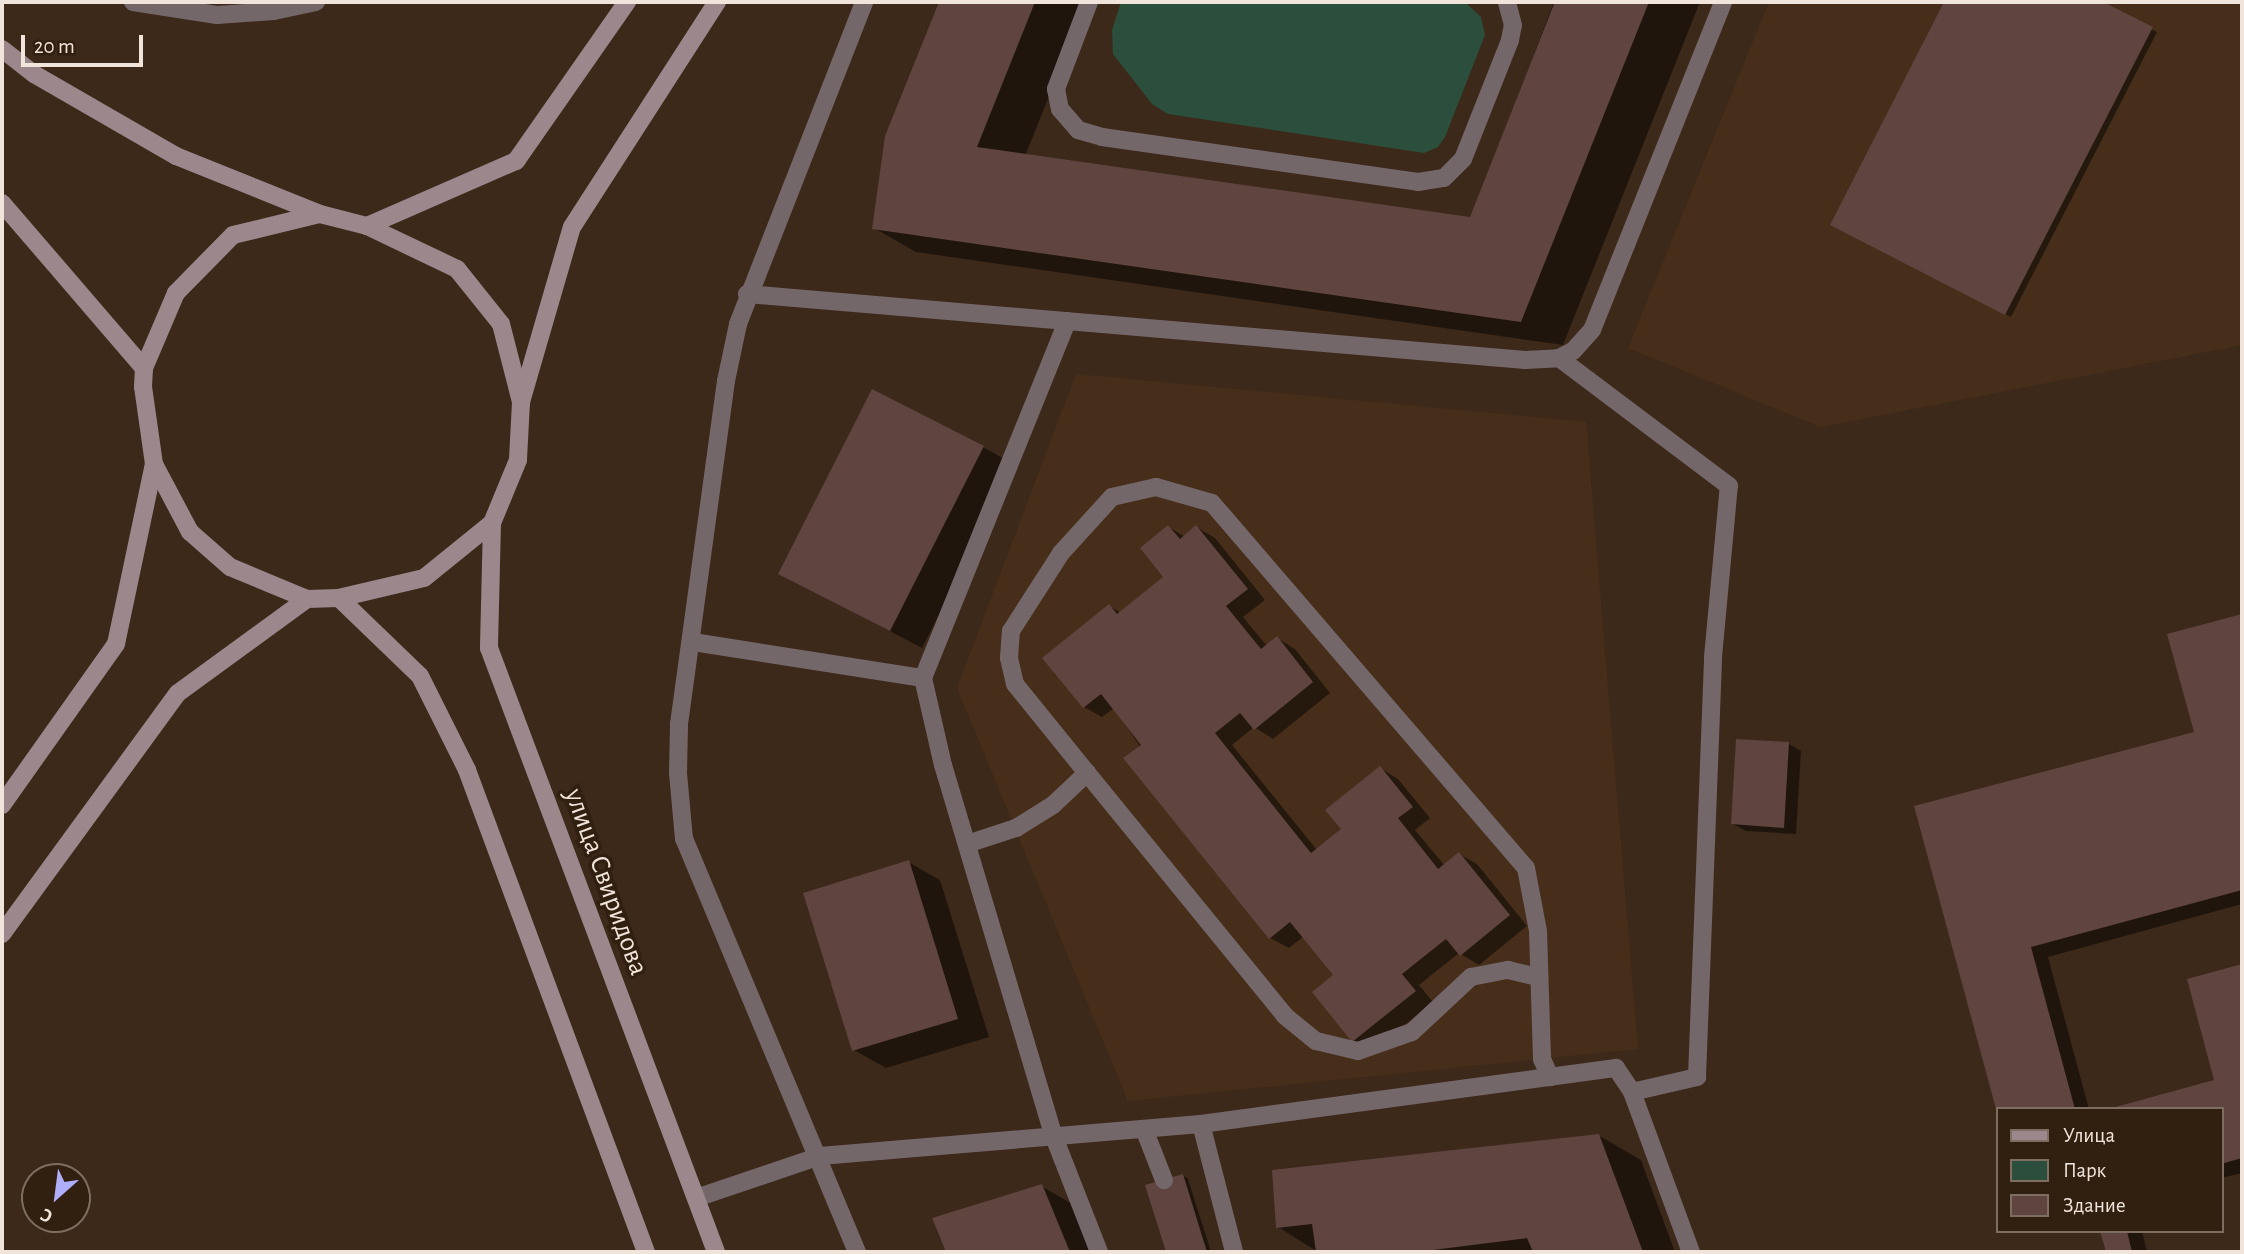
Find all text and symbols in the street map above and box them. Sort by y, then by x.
scale bar [24,21,147,65]
text: 20 m [34,36,75,57]
street label: улица Свиридова [557,784,655,980]
legend [1996,1107,2223,1233]
text: Улица [2063,1125,2115,1146]
text: Парк [2063,1160,2106,1181]
north arrow [21,1163,91,1233]
text: Здание [2063,1195,2126,1216]
text: С [38,1204,56,1226]

